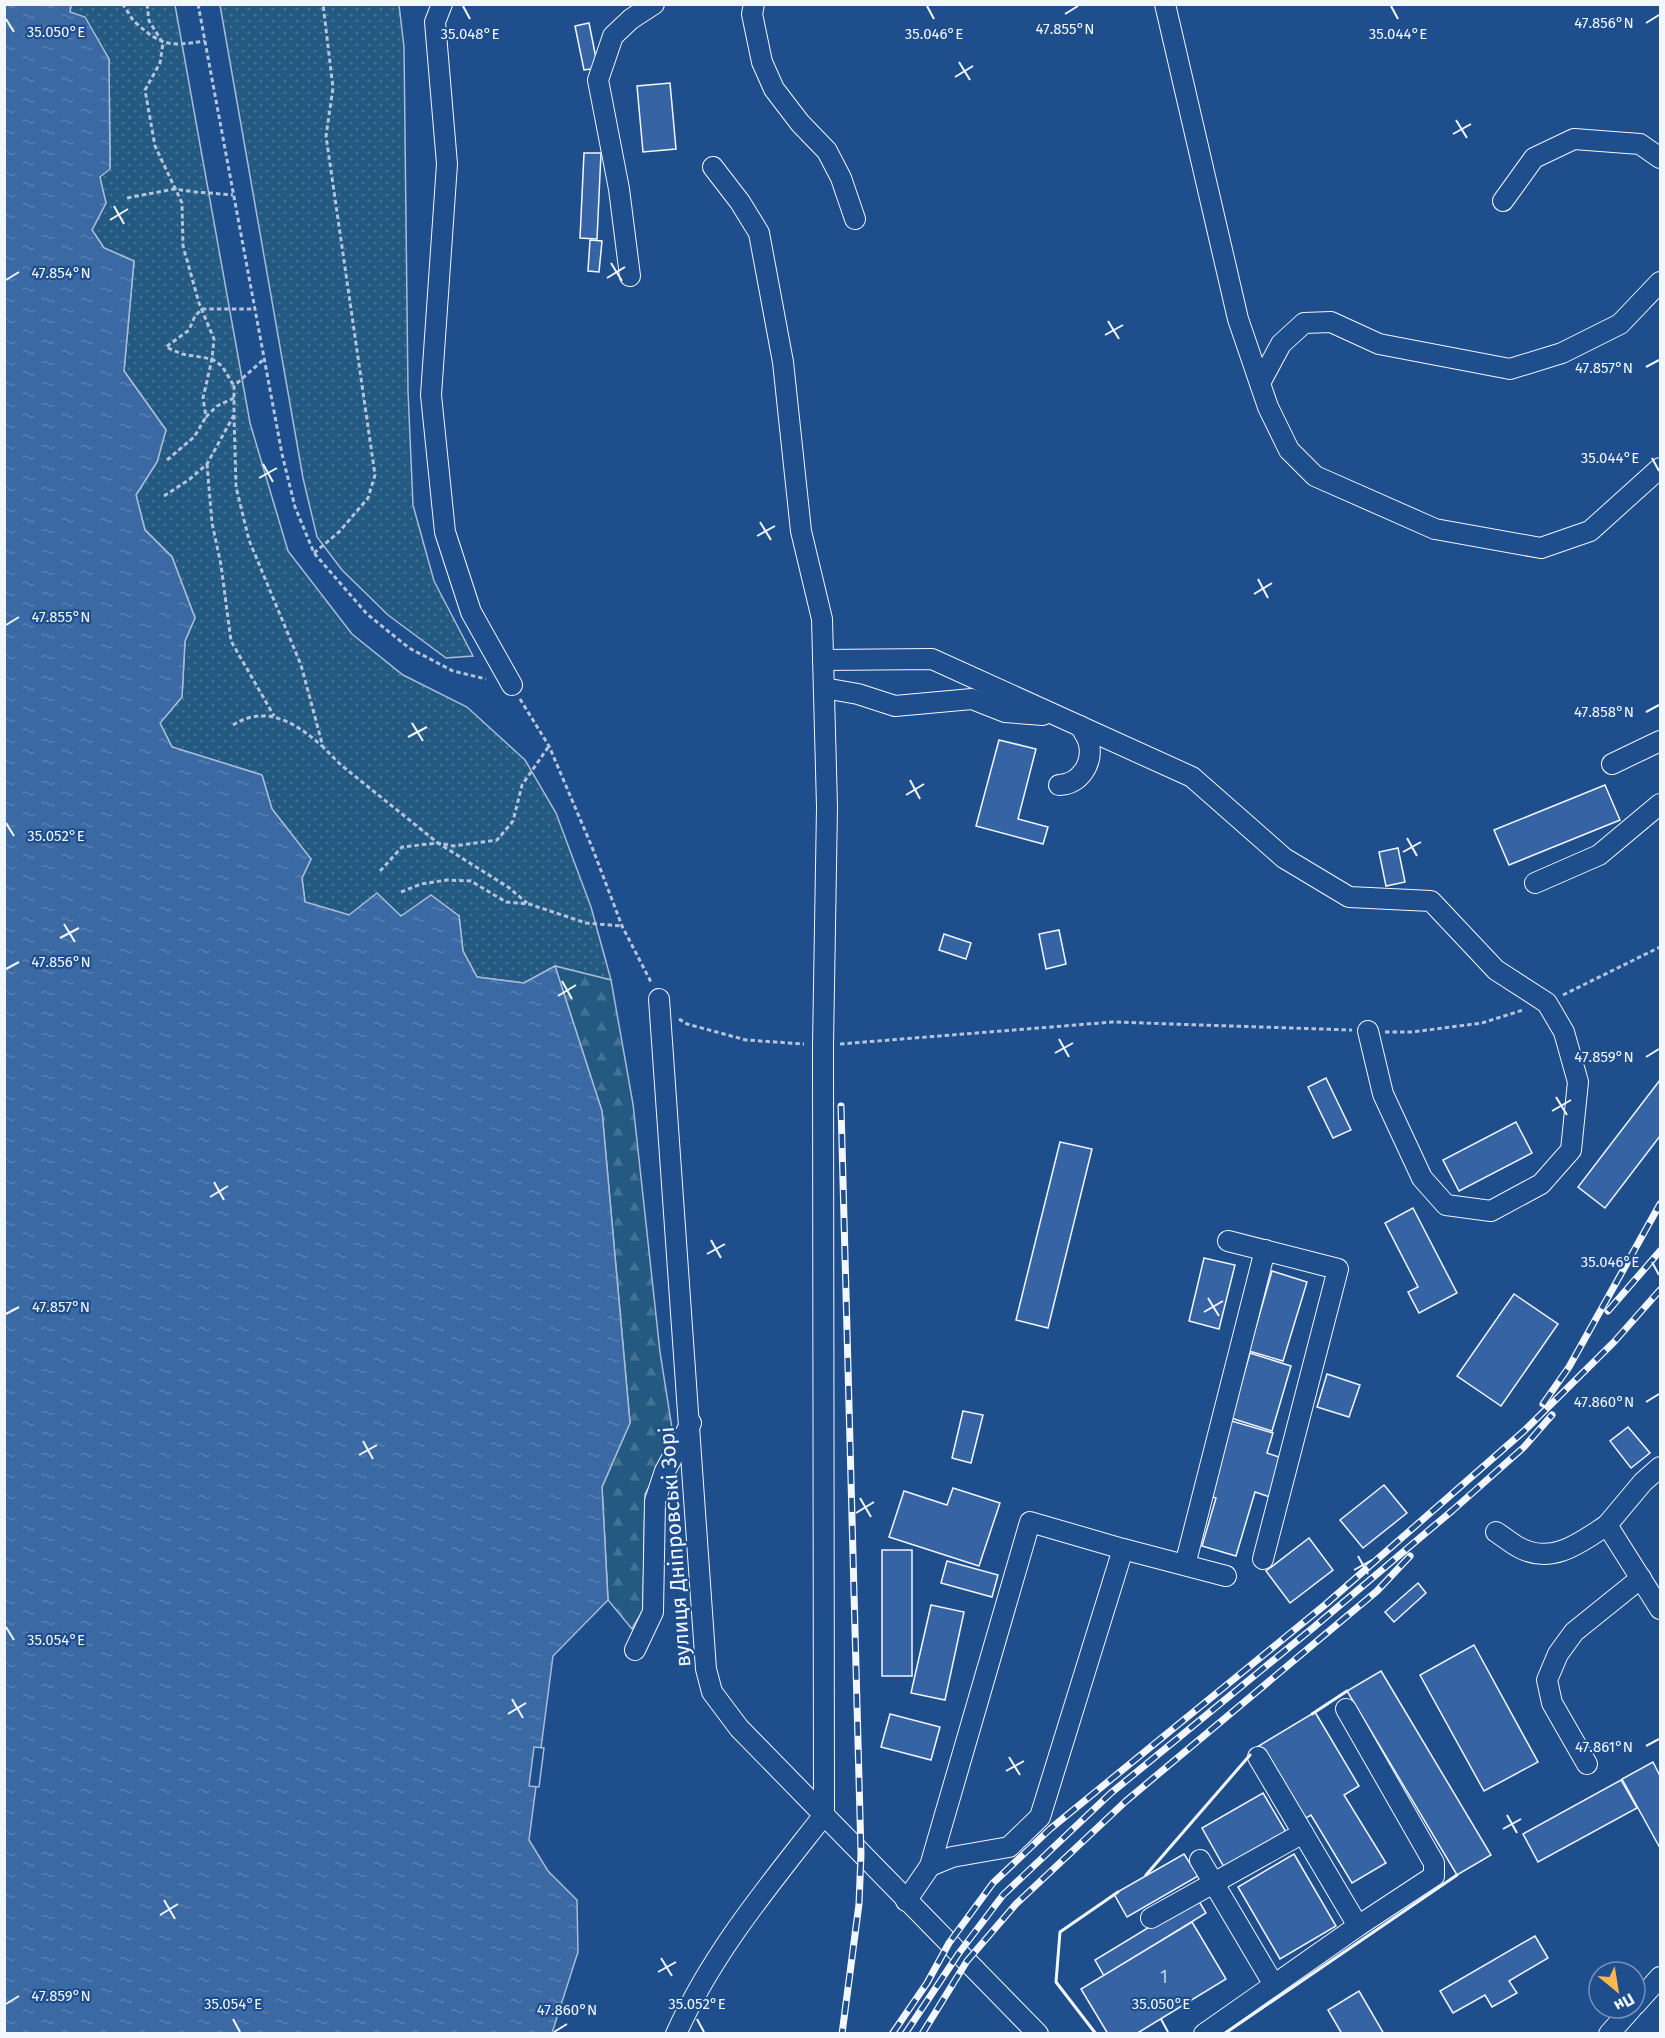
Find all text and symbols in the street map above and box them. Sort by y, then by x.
text: 47.856°N [1574,14,1634,32]
text: 47.855°N [1035,20,1095,38]
text: 35.050°E [27,23,85,41]
text: 35.048°E [441,25,499,43]
text: 35.046°E [905,25,963,43]
text: 35.044°E [1369,25,1427,43]
text: 47.854°N [31,264,91,282]
text: 47.857°N [1575,359,1633,377]
text: 35.044°E [1581,449,1639,467]
text: 47.855°N [31,608,91,626]
text: 47.858°N [1574,703,1634,721]
text: 35.052°E [27,827,85,845]
text: 47.856°N [31,953,91,971]
text: 47.859°N [1574,1048,1634,1066]
text: 35.046°E [1581,1253,1639,1271]
text: 47.857°N [32,1298,90,1316]
text: 47.860°N [1574,1393,1634,1411]
street label: вулиця Дніпровські Зорі [654,1426,696,1668]
text: 35.054°E [27,1631,85,1649]
text: 47.861°N [1575,1738,1633,1756]
north arrow [1587,1960,1647,2020]
house number: 1 [1160,1966,1168,1988]
text: 47.859°N [31,1987,91,2005]
text: Пн [1611,1989,1638,2016]
text: 35.054°E [204,1995,262,2013]
text: 35.052°E [668,1995,726,2013]
text: 35.050°E [1132,1995,1190,2013]
text: 47.860°N [537,2001,597,2019]

